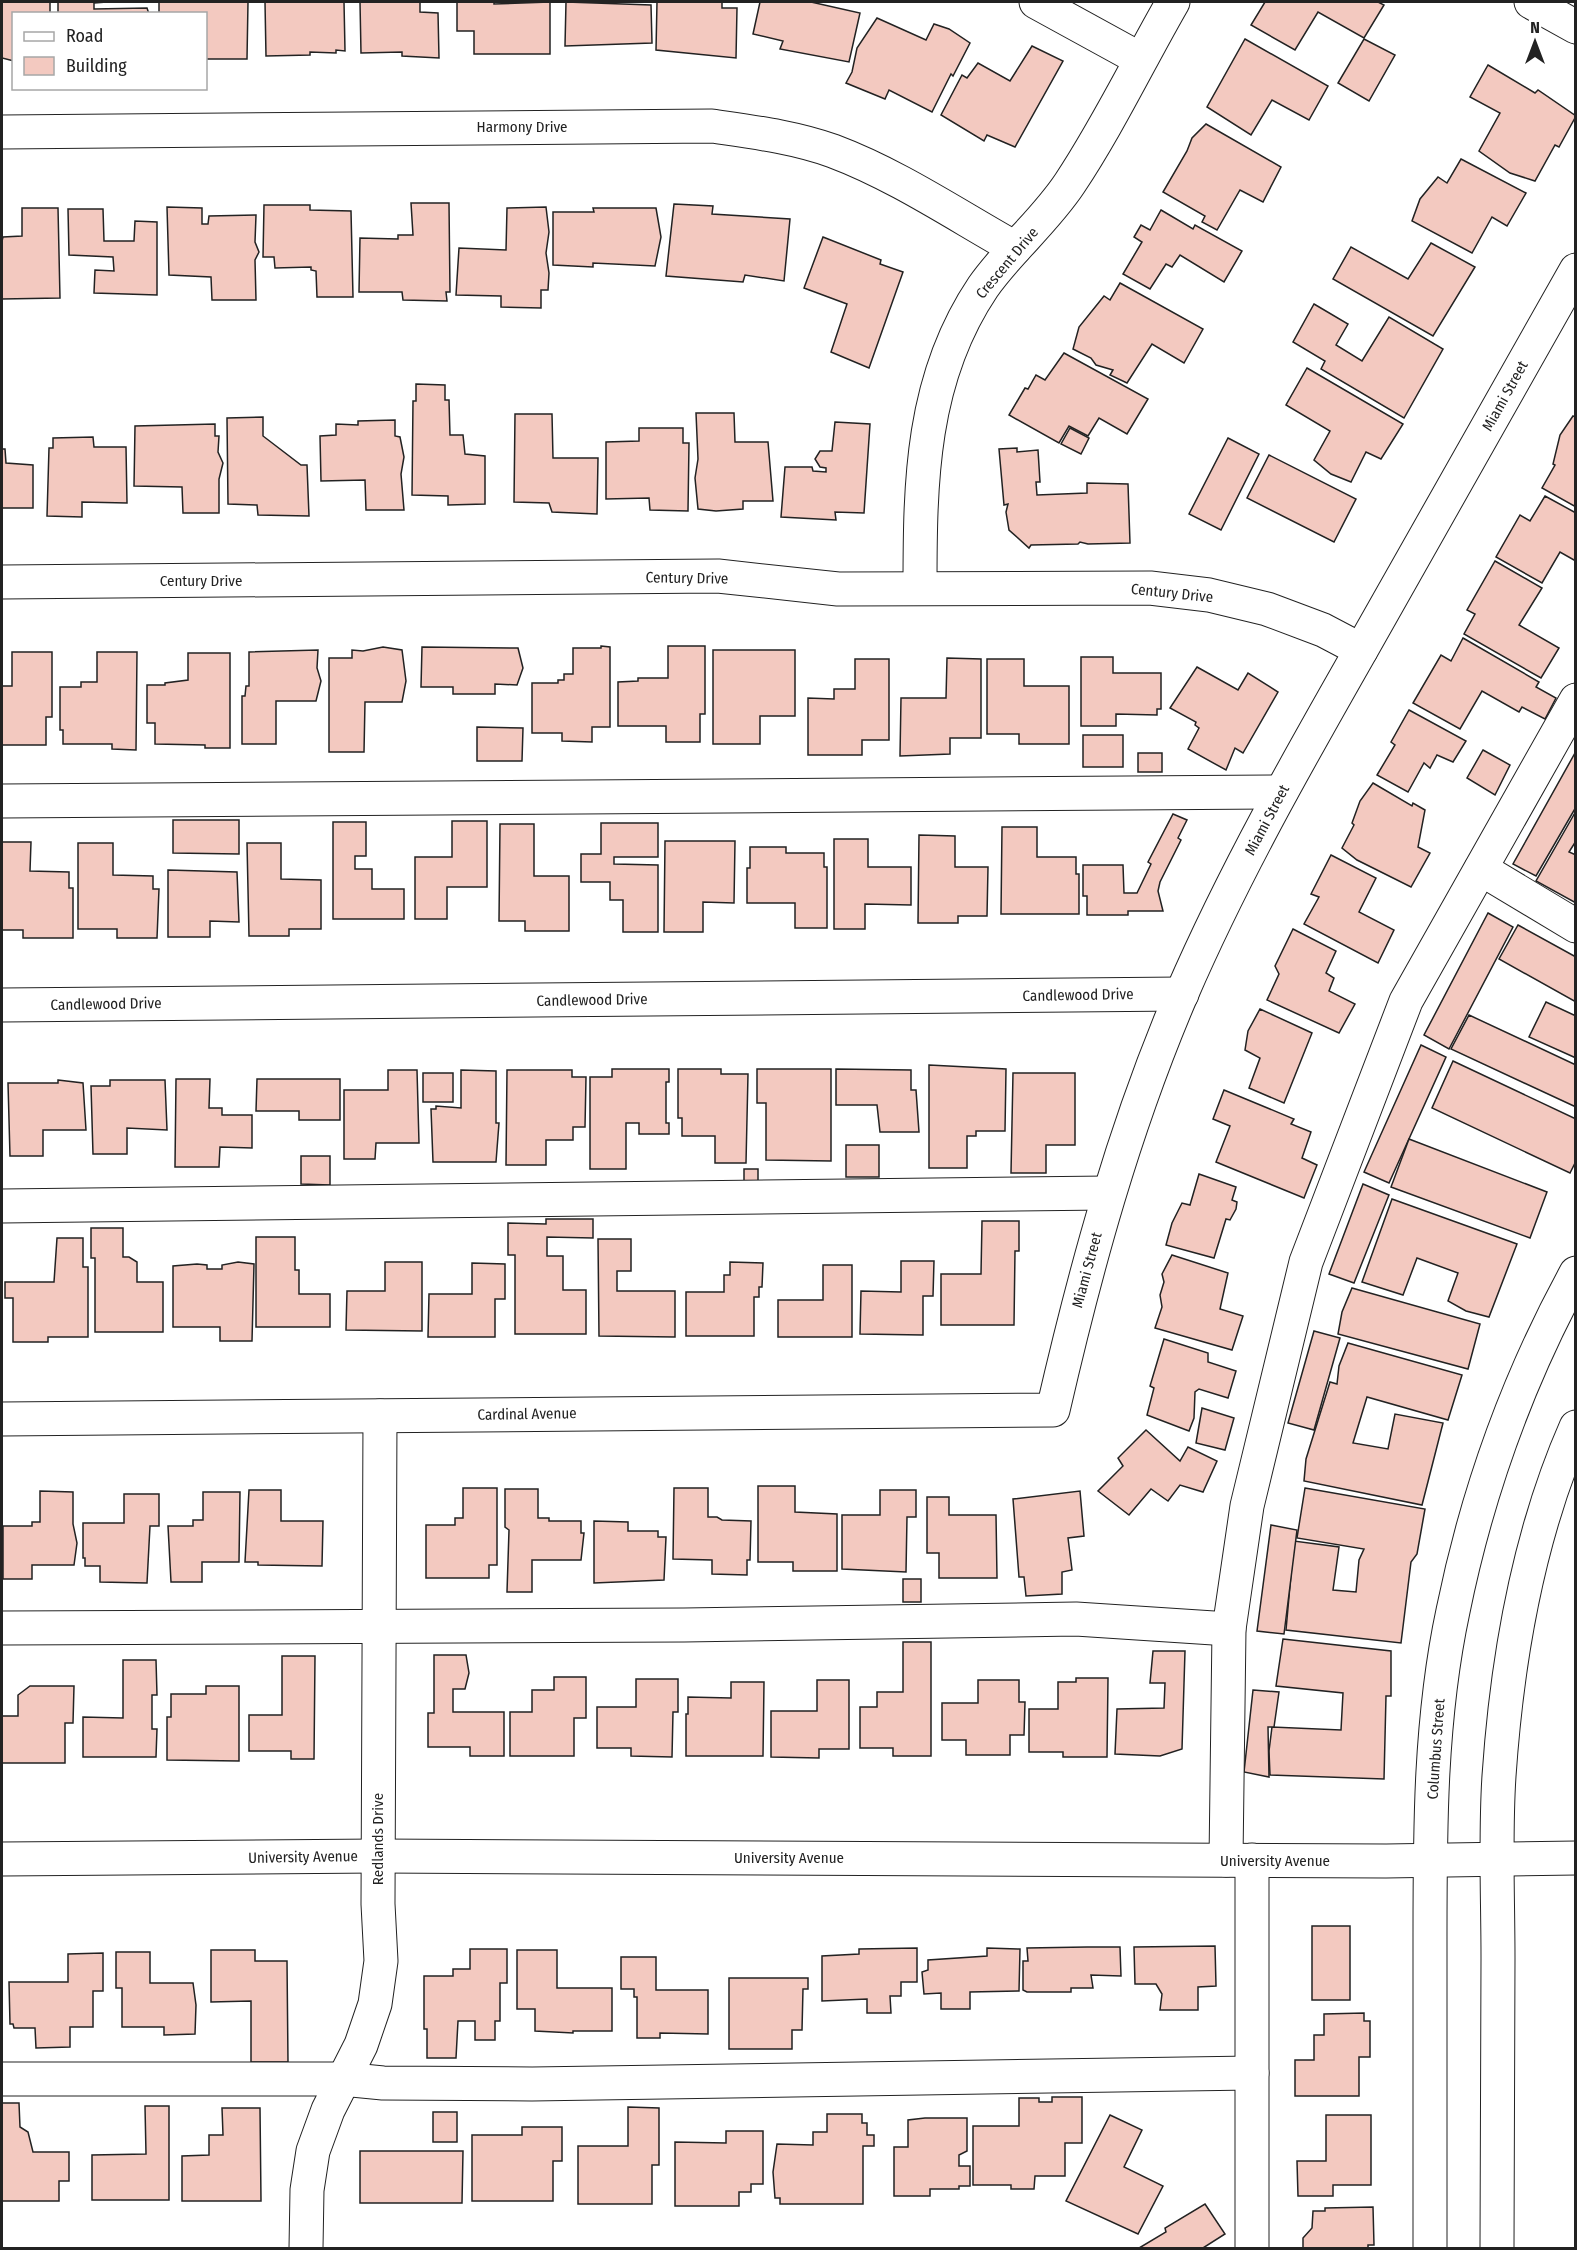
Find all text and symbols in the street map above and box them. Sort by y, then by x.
legend [12,12,207,90]
north arrow [1505,12,1565,72]
text: N [1530,18,1540,37]
text: Road [66,25,103,47]
text: Building [66,55,127,77]
street label: Harmony Drive [477,118,567,136]
street label: Crescent Drive [972,224,1042,302]
street label: Miami Street [1478,358,1532,434]
street label: Century Drive [646,568,728,588]
street label: Century Drive [160,572,242,590]
street label: Century Drive [1130,580,1214,606]
street label: Miami Street [1241,781,1293,858]
street label: Candlewood Drive [1022,985,1134,1005]
street label: Candlewood Drive [536,990,648,1010]
street label: Candlewood Drive [50,994,162,1014]
street label: Miami Street [1068,1230,1106,1310]
street label: Cardinal Avenue [477,1404,577,1424]
street label: Columbus Street [1423,1698,1449,1800]
street label: Redlands Drive [369,1793,387,1885]
street label: University Avenue [248,1847,358,1867]
street label: University Avenue [734,1849,844,1867]
street label: University Avenue [1220,1852,1330,1870]

